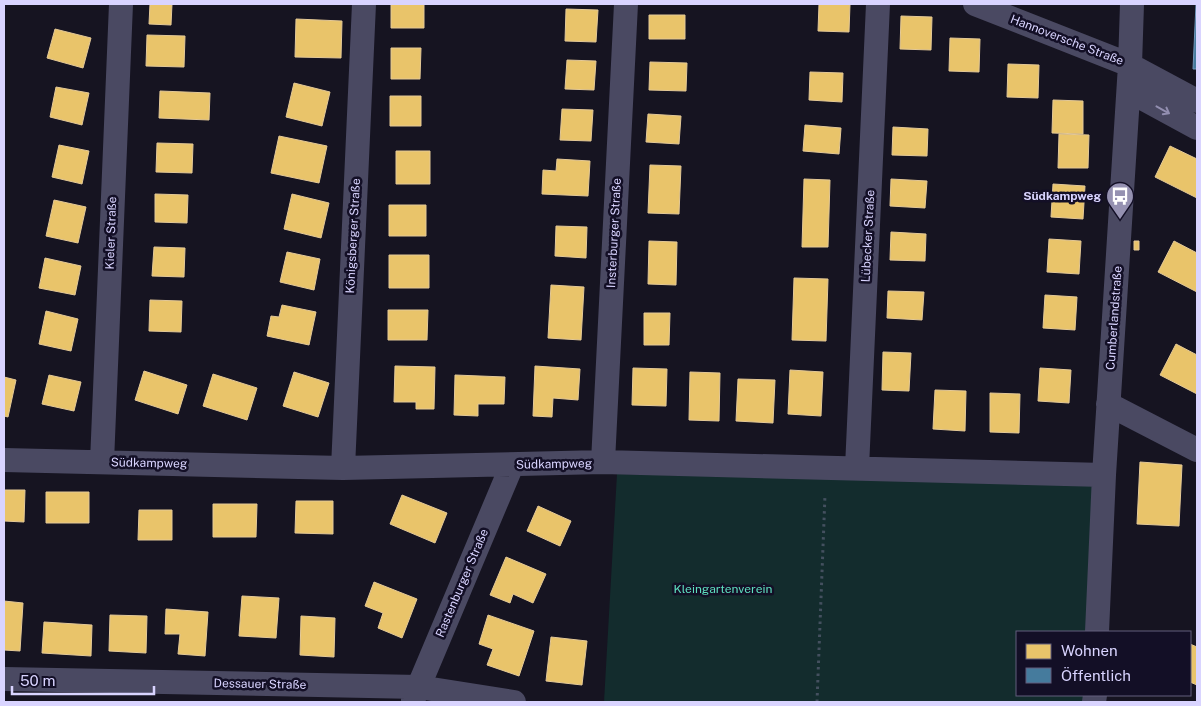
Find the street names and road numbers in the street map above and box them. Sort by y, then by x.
street label: Hannoversche Straße [1008,12,1126,68]
street label: Königsberger Straße [343,178,363,294]
street label: Insterburger Straße [604,178,624,288]
street label: Lübecker Straße [859,189,877,283]
street label: Kieler Straße [103,196,119,270]
street label: Cumberlandstraße [1103,265,1125,370]
street label: Südkampweg [111,455,187,471]
street label: Südkampweg [516,456,592,472]
street label: Rastenburger Straße [433,526,491,639]
street label: Dessauer Straße [214,676,307,692]

